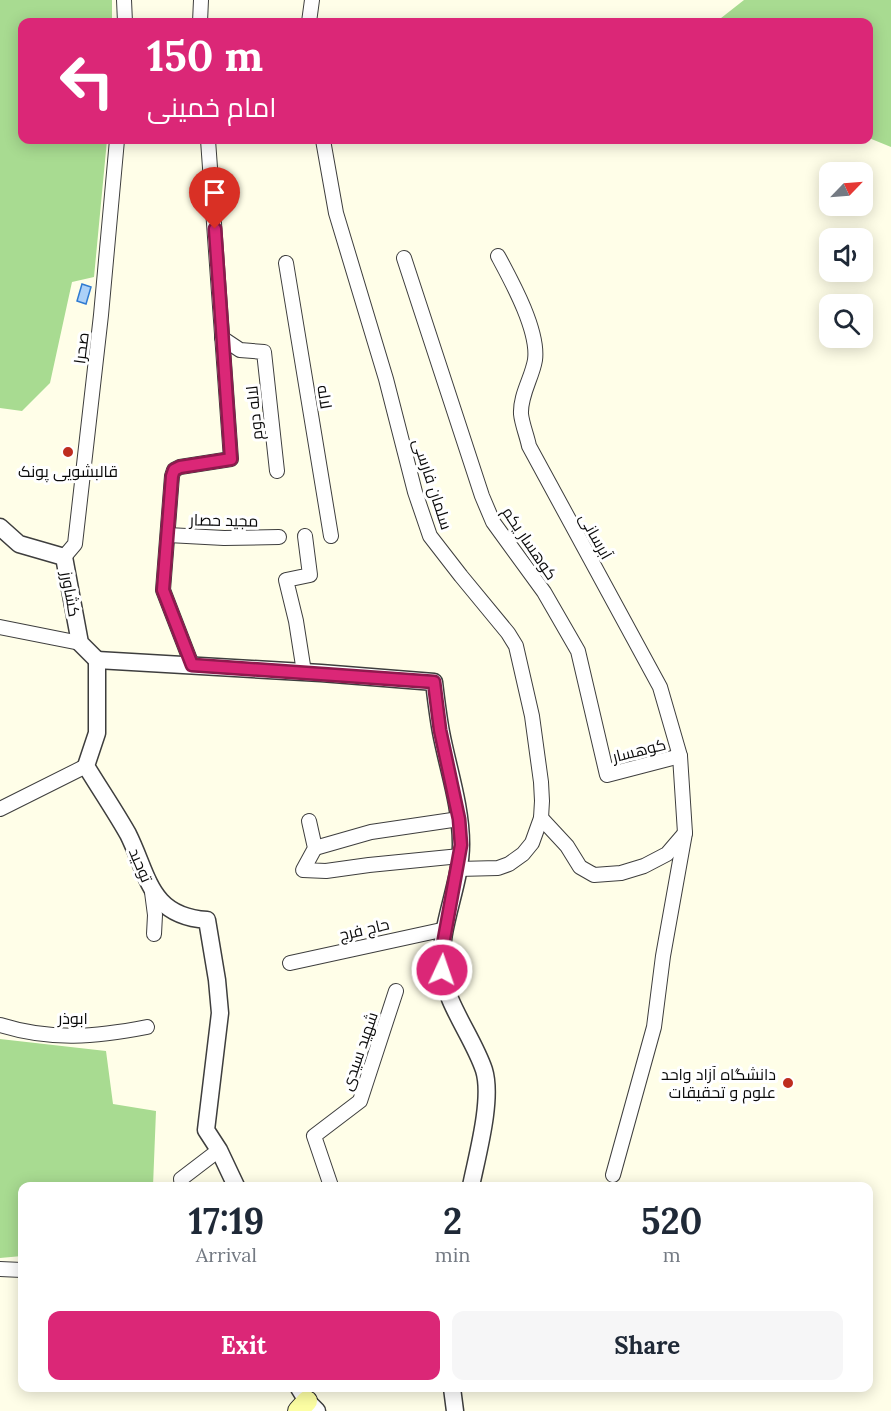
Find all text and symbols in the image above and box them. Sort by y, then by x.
text: 150 m [147,29,263,83]
icon: left [48,42,126,120]
text: امام خمینی [147,90,277,124]
north arrow [819,162,873,216]
map controls [819,162,873,348]
pin [189,167,240,229]
icon: arrive [198,176,231,209]
button: sound [819,228,873,282]
button: search [819,294,873,348]
street label: صحرا [69,331,93,365]
street label: لاله [313,384,337,410]
street label: لاله دوم [241,385,269,441]
street label: سلمان فارسی [408,436,457,532]
marker: قالبشویی پونک [61,445,75,459]
place label: قالبشویی پونک [18,461,118,483]
street label: کوهسار یکم [496,502,562,585]
street label: مجید حصار [188,509,259,531]
street label: آبرسانی [574,509,617,564]
street label: کشاورز [57,569,85,618]
street label: کوهسار [609,734,668,767]
street label: توحید [125,845,157,886]
street label: حاج فرج [337,914,391,946]
position arrow [410,938,474,1002]
street label: ابوذر [57,1008,88,1028]
street label: شهید سیدی [336,1009,383,1093]
place label: دانشگاه آزاد واحد علوم و تحقیقات [661,1064,776,1104]
marker: دانشگاه آزاد واحد علوم و تحقیقات [781,1076,795,1090]
text: 17:19 [188,1198,264,1244]
text: 2 [443,1198,462,1244]
text: 520 [641,1198,702,1244]
text: Arrival [196,1242,257,1267]
text: min [435,1242,470,1267]
text: m [663,1242,681,1267]
button: Exit [48,1311,440,1380]
button: Share [452,1311,843,1380]

